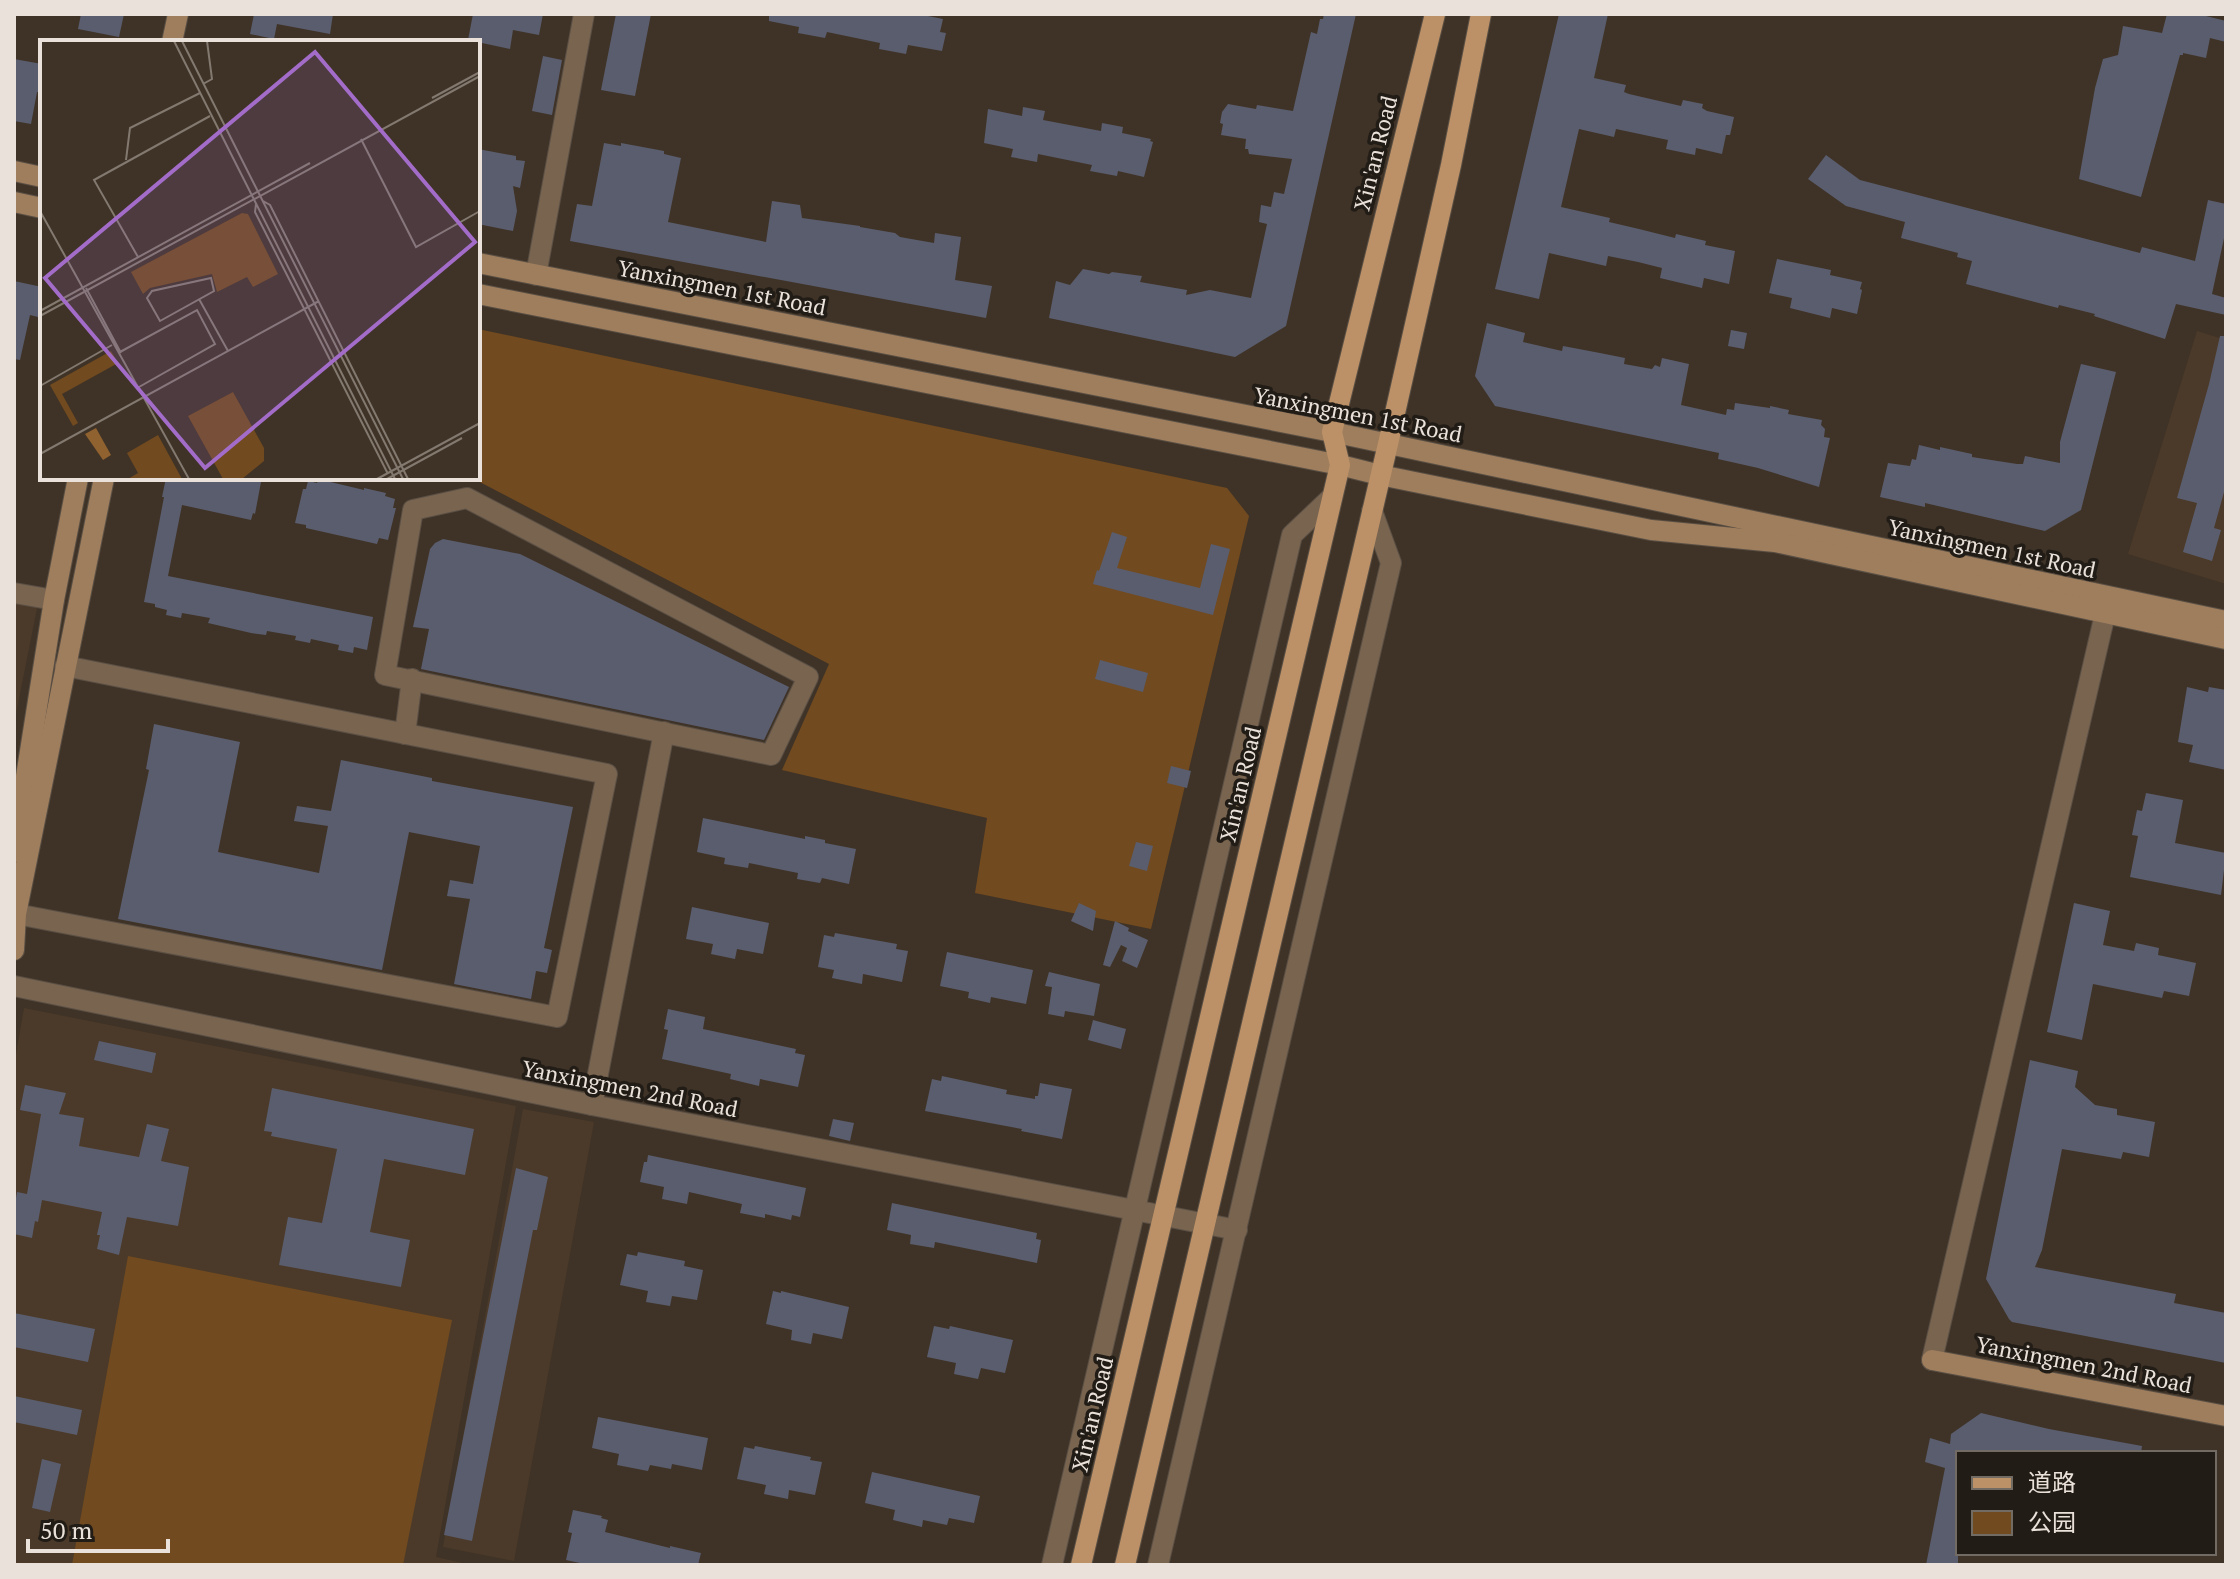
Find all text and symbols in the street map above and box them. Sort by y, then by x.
inset map [40,40,480,480]
street label: Xin'an Road [1347,93,1403,213]
street label: Yanxingmen 1st Road [615,253,829,321]
street label: Yanxingmen 1st Road [1251,380,1465,448]
street label: Yanxingmen 1st Road [1886,512,2098,584]
street label: Xin'an Road [1213,724,1267,844]
street label: Yanxingmen 2nd Road [520,1053,740,1123]
street label: Yanxingmen 2nd Road [1974,1329,2194,1399]
street label: Xin'an Road [1065,1354,1119,1474]
legend [1956,1451,2216,1555]
text: 道路 [2028,1466,2076,1498]
scale bar [28,1503,168,1553]
text: 公园 [2028,1506,2076,1538]
text: 50 m [40,1514,92,1546]

